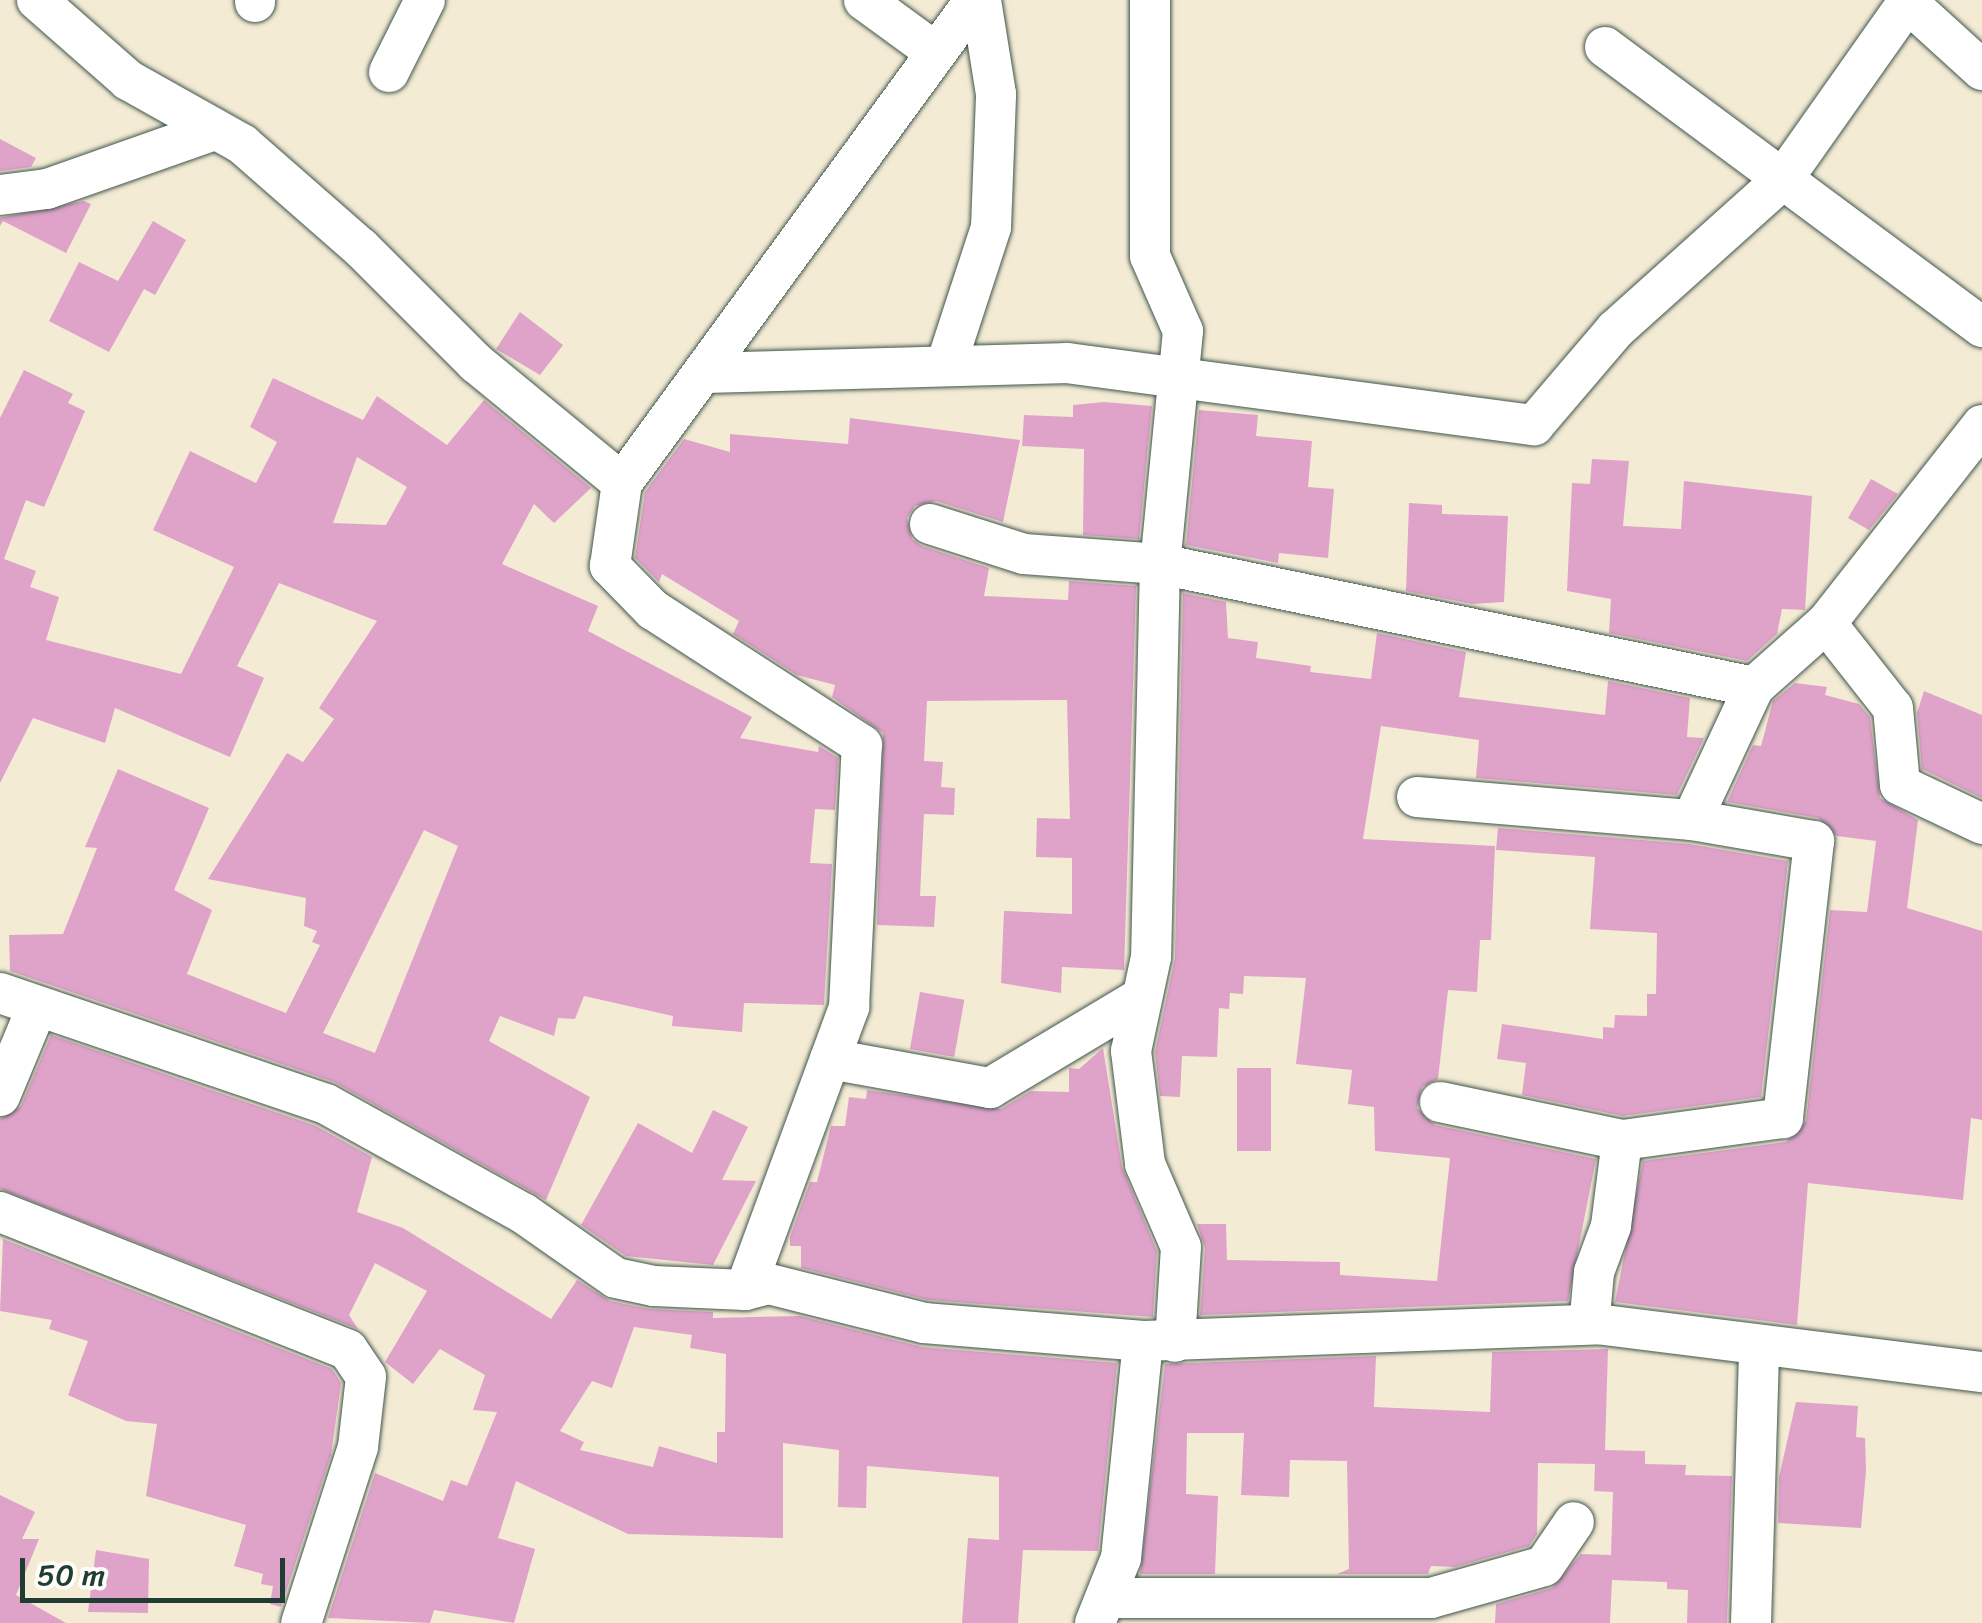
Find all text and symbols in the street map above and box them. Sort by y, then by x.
scale bar [25,1538,290,1600]
text: 50 m [37,1548,105,1602]

